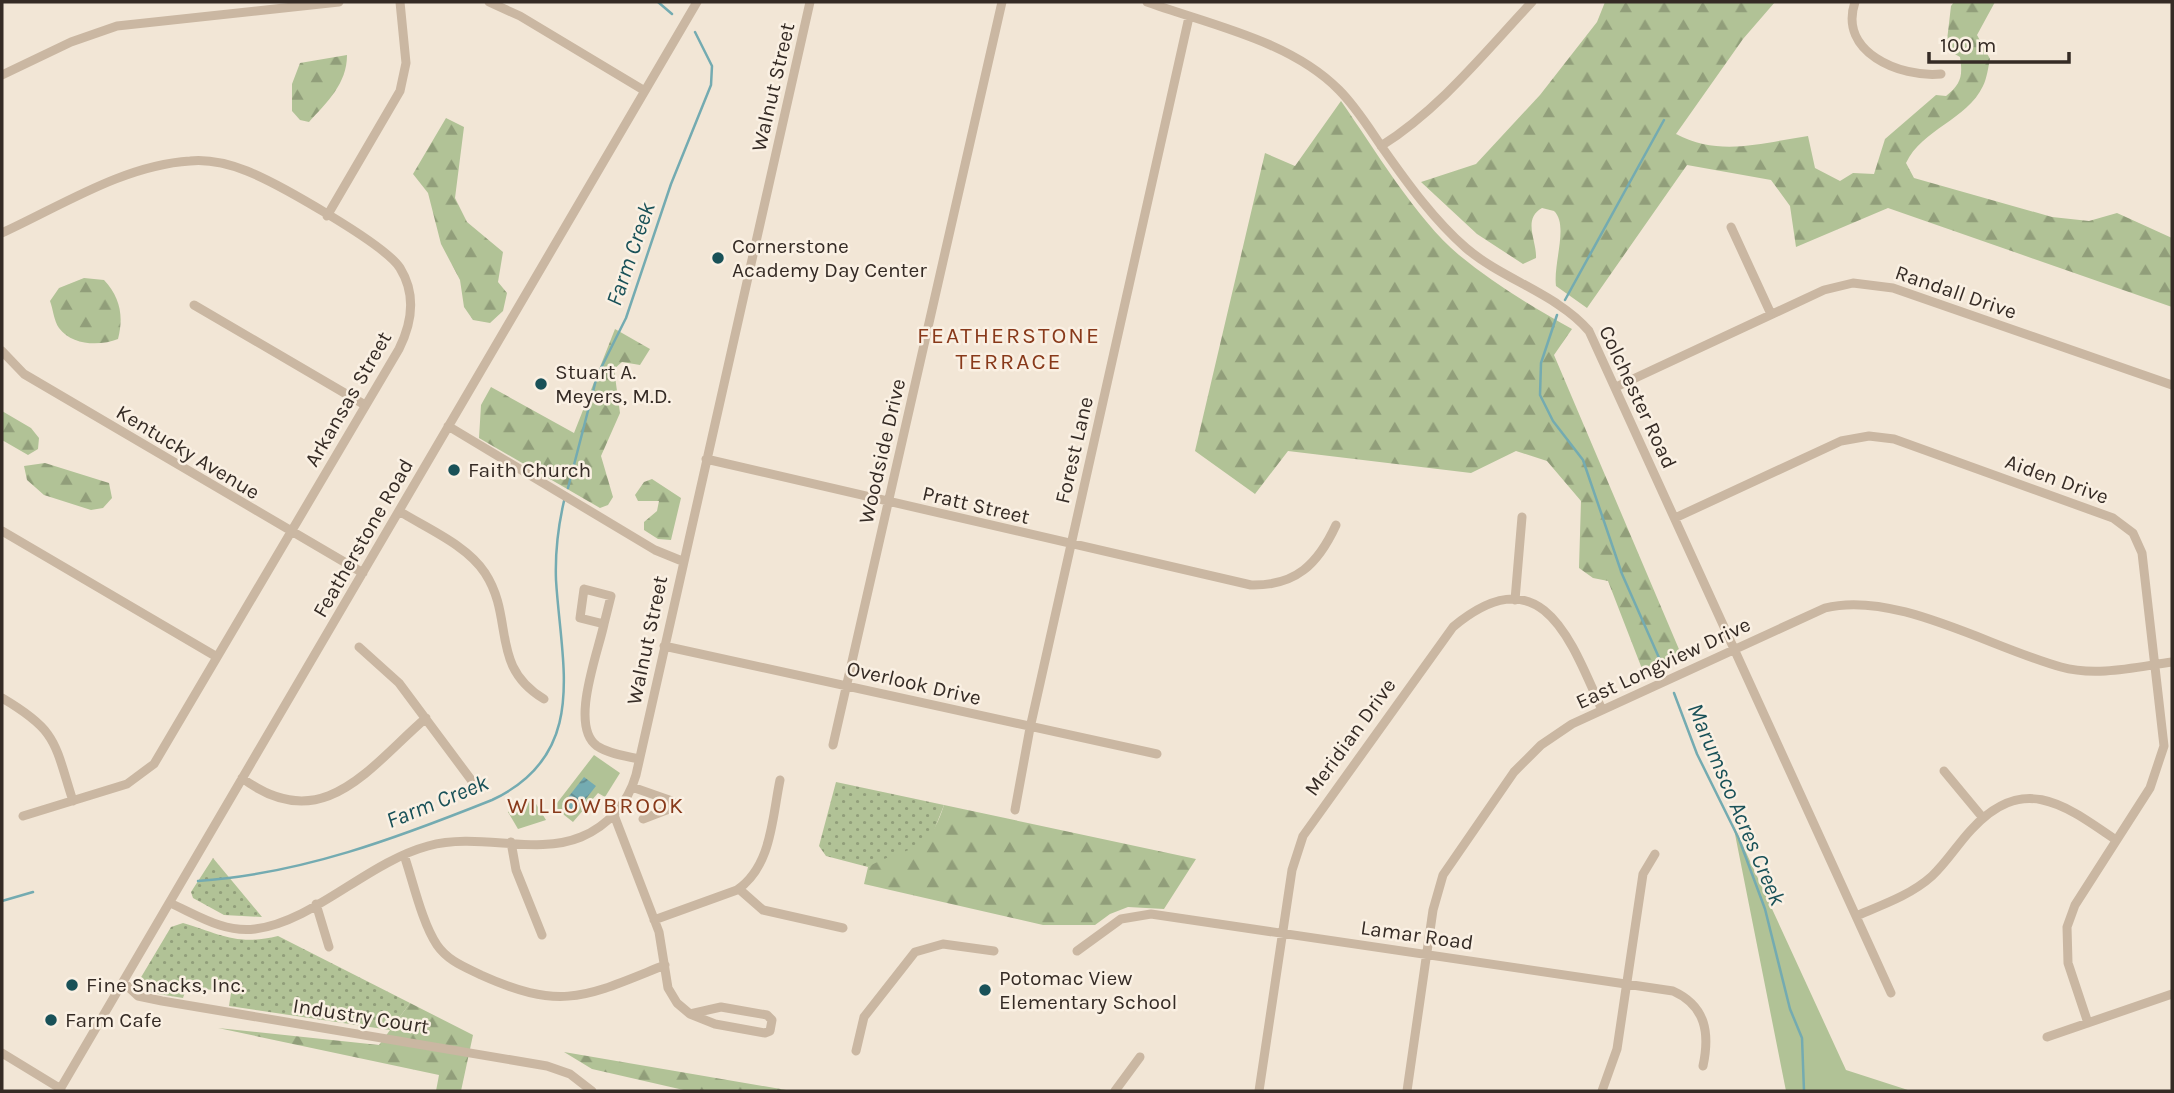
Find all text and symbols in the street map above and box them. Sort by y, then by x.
street label: Walnut Street [747,20,800,154]
scale bar [1929,21,2069,65]
text: 100 m [1940,33,1997,57]
water label: Farm Creek [600,199,661,309]
place label: Cornerstone Academy Day Center [732,234,927,282]
marker: Cornerstone Academy Day Center [710,250,726,266]
street label: Randall Drive [1892,260,2020,324]
district label: FEATHERSTONE TERRACE [917,322,1101,375]
street label: Colchester Road [1594,322,1682,472]
street label: Arkansas Street [300,327,396,471]
place label: Stuart A. Meyers, M.D. [555,360,672,408]
marker: Stuart A. Meyers, M.D. [533,376,549,392]
street label: Woodside Drive [854,376,910,526]
street label: Forest Lane [1050,394,1098,506]
street label: Kentucky Avenue [112,400,264,504]
street label: Aiden Drive [2002,449,2112,509]
street label: Featherstone Road [308,455,418,621]
place label: Faith Church [468,458,591,482]
marker: Faith Church [446,462,462,478]
street label: Pratt Street [920,481,1032,529]
street label: Walnut Street [622,573,672,707]
street label: East Longview Drive [1572,612,1754,714]
street label: Overlook Drive [844,656,984,710]
street label: Meridian Drive [1299,674,1401,800]
water label: Marumsco Acres Creek [1682,699,1792,910]
water label: Farm Creek [382,769,492,834]
district label: WILLOWBROOK [507,792,685,819]
street label: Lamar Road [1359,915,1475,955]
place label: Potomac View Elementary School [999,966,1177,1014]
place label: Fine Snacks, Inc. [86,973,245,997]
marker: Fine Snacks, Inc. [64,977,80,993]
marker: Potomac View Elementary School [977,982,993,998]
street label: Industry Court [291,993,431,1039]
place label: Farm Cafe [65,1008,162,1032]
marker: Farm Cafe [43,1012,59,1028]

